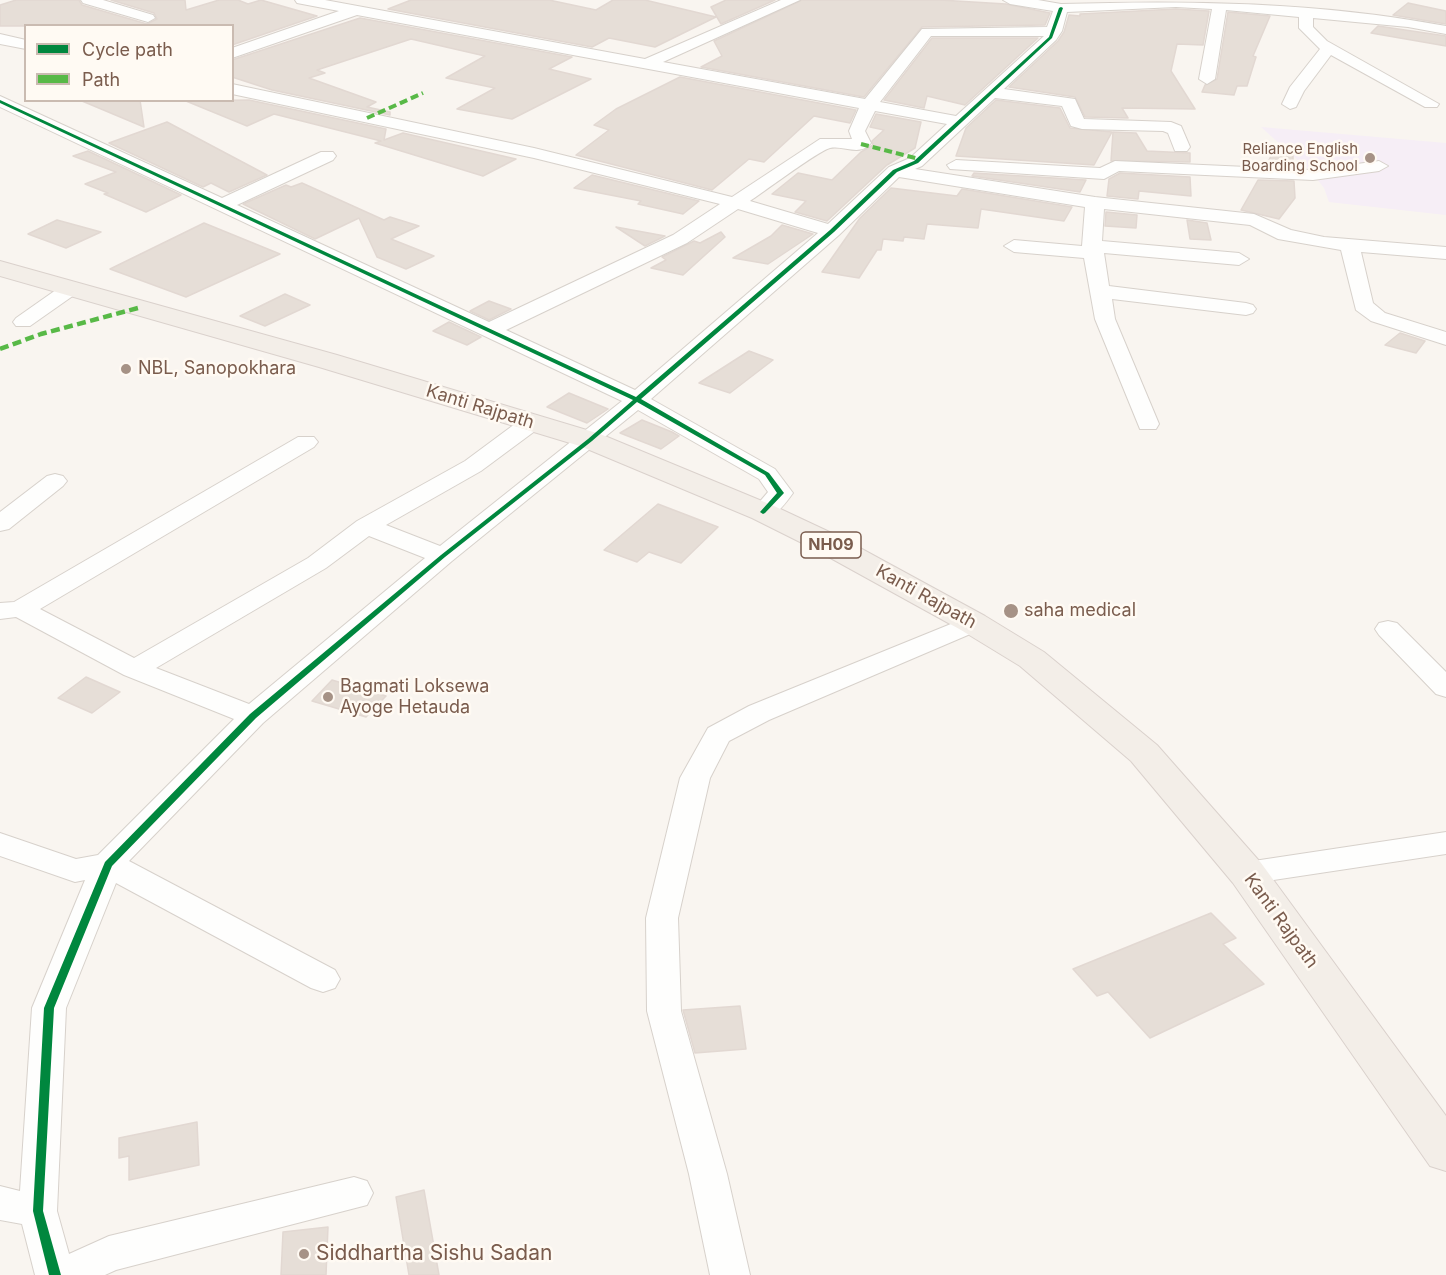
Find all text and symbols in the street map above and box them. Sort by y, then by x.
legend [24,24,234,102]
text: Cycle path [82,39,173,60]
text: Path [82,69,120,90]
place label: Reliance English Boarding School [1241,140,1358,175]
marker: Reliance English Boarding School [1363,151,1377,165]
place label: NBL, Sanopokhara [138,358,296,380]
marker: NBL, Sanopokhara [119,362,133,376]
street label: Kanti Rajpath [423,380,537,434]
road number: NH09 [801,532,861,558]
street label: Kanti Rajpath [872,560,980,634]
place label: saha medical [1024,600,1136,622]
marker: saha medical [1002,602,1020,620]
place label: Bagmati Loksewa Ayoge Hetauda [340,676,489,718]
marker: Bagmati Loksewa Ayoge Hetauda [321,690,335,704]
street label: Kanti Rajpath [1239,869,1323,973]
place label: Siddhartha Sishu Sadan [316,1241,552,1267]
marker: Siddhartha Sishu Sadan [297,1247,311,1261]

